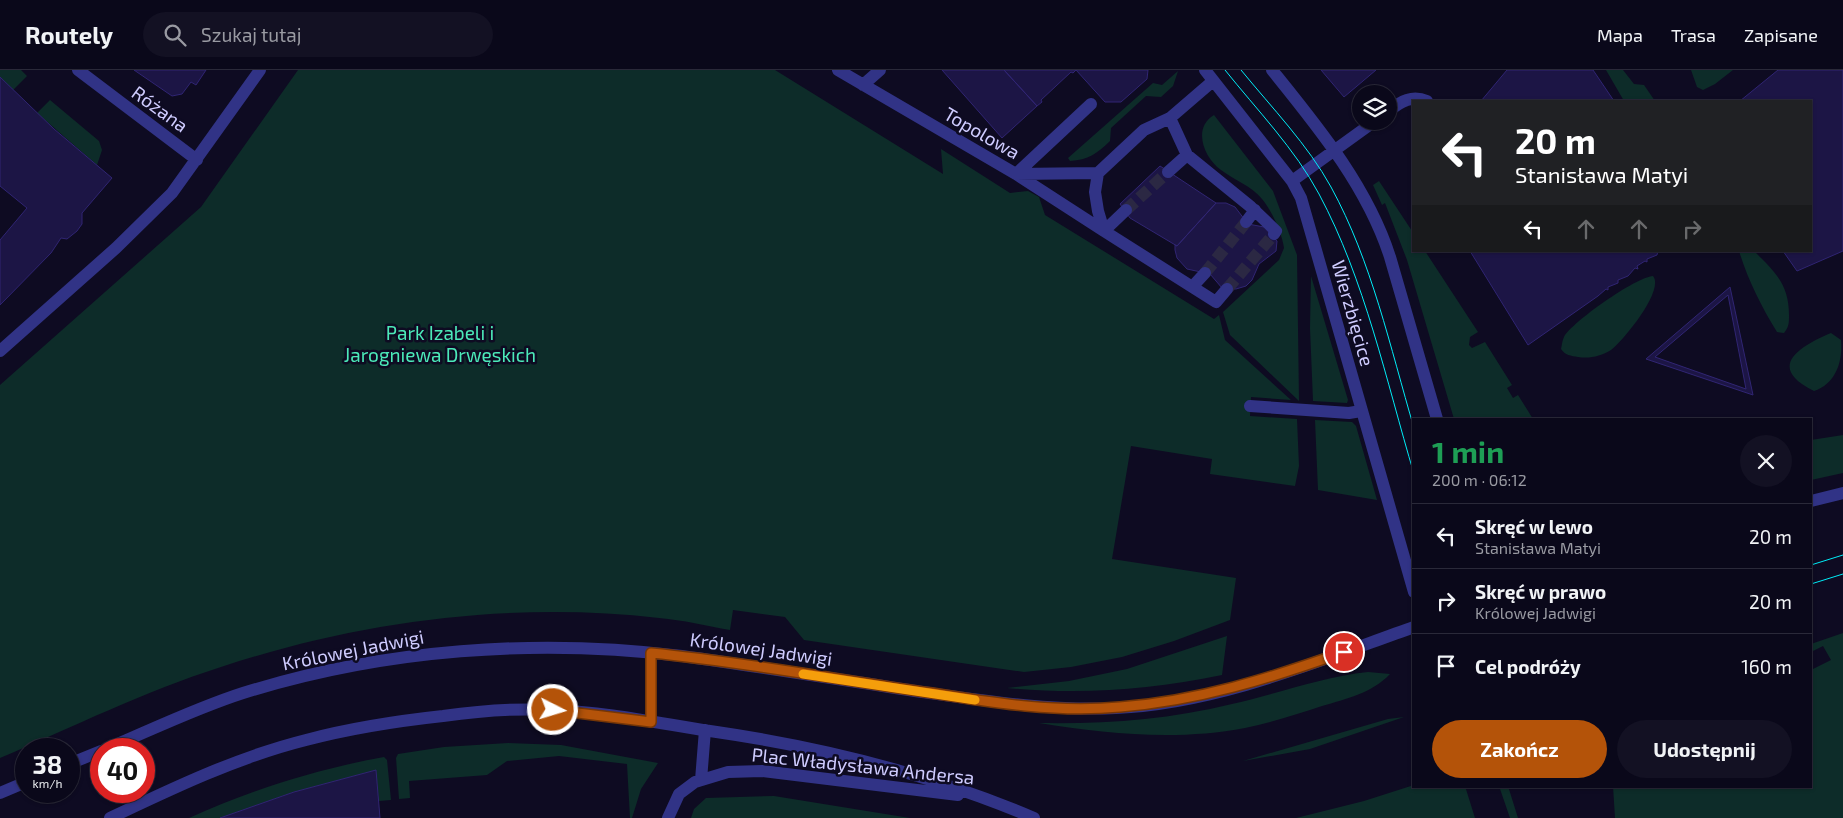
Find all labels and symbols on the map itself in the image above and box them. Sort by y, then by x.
street label: Różana [128,80,193,137]
street label: Topolowa [940,102,1024,164]
street label: Wierzbięcice [1327,257,1380,369]
park label: Park Izabeli i Jarogniewa Drwęskich [344,321,536,366]
street label: Królowej Jadwigi [280,625,426,675]
street label: Królowej Jadwigi [688,627,834,670]
pin [1323,631,1365,673]
position arrow [526,683,578,735]
speed limit sign: 40 [90,738,155,803]
street label: Plac Władysława Andersa [750,742,976,789]

